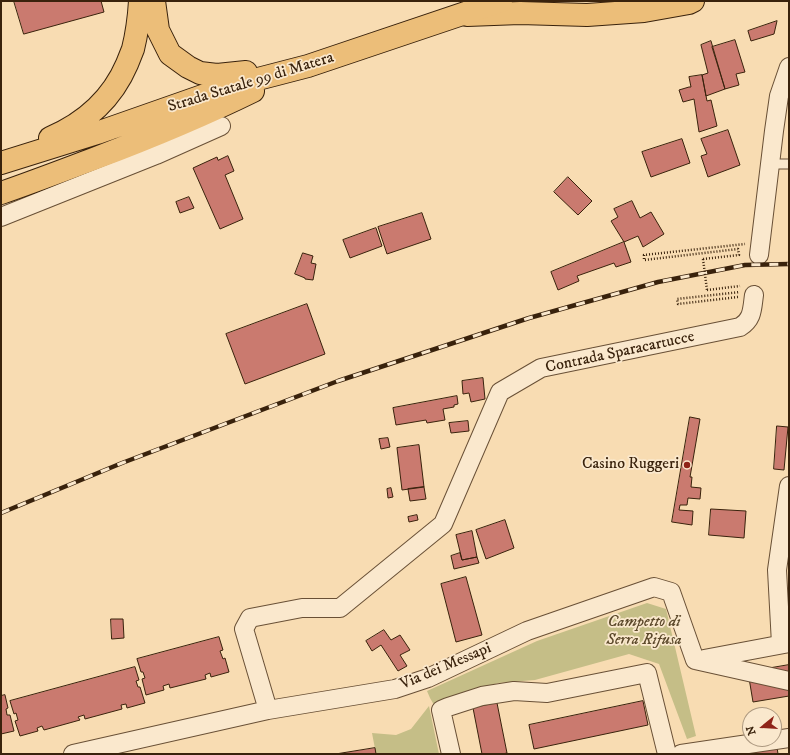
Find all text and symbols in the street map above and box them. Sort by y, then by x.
street label: Strada Statale 99 di Matera [166,49,336,117]
street label: Contrada Sparacartucce [544,328,696,378]
place label: Casino Ruggeri [582,455,679,475]
marker: Casino Ruggeri [682,460,692,470]
park label: Campetto di Serra Rifusa [606,613,682,651]
street label: Via dei Messapi [398,639,494,695]
north arrow [742,707,782,747]
text: N [743,724,760,737]

